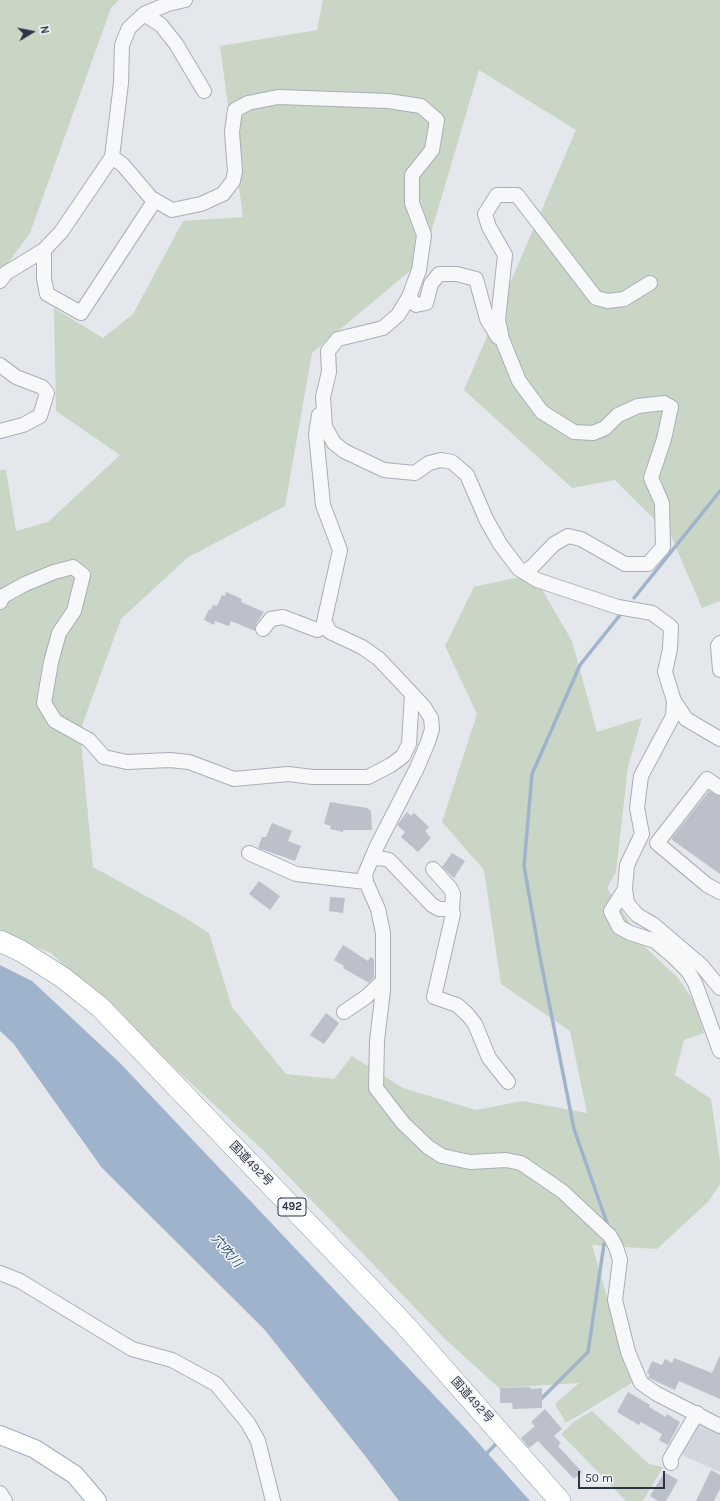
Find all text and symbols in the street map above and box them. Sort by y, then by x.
north arrow [12,12,52,52]
text: N [37,25,51,35]
street label: 国道492号 [226,1139,276,1189]
road number: 492 [278,1198,306,1216]
water label: 穴吹川 [207,1231,245,1271]
street label: 国道492号 [448,1374,496,1426]
scale bar [580,1463,667,1489]
text: 50 m [585,1471,613,1485]

